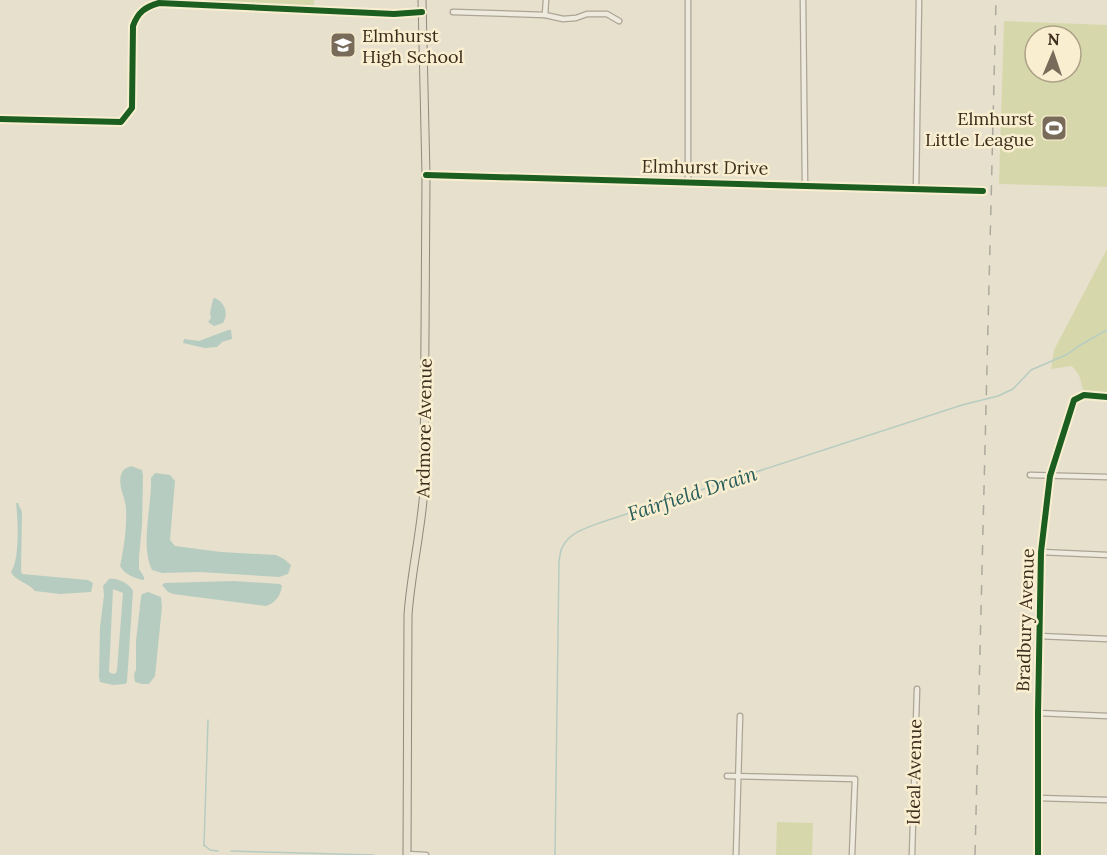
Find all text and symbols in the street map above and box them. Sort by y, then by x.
place label: Elmhurst High School [362,24,463,68]
north arrow [1023,24,1083,84]
text: N [1047,29,1060,49]
school or university icon: Elmhurst High School [328,30,358,60]
place label: Elmhurst Little League [925,107,1034,151]
sports icon: Elmhurst Little League [1039,113,1069,143]
street label: Elmhurst Drive [642,154,769,180]
street label: Ardmore Avenue [411,358,437,499]
water label: Fairfield Drain [624,460,760,526]
street label: Bradbury Avenue [1011,548,1039,692]
street label: Ideal Avenue [902,719,926,825]

